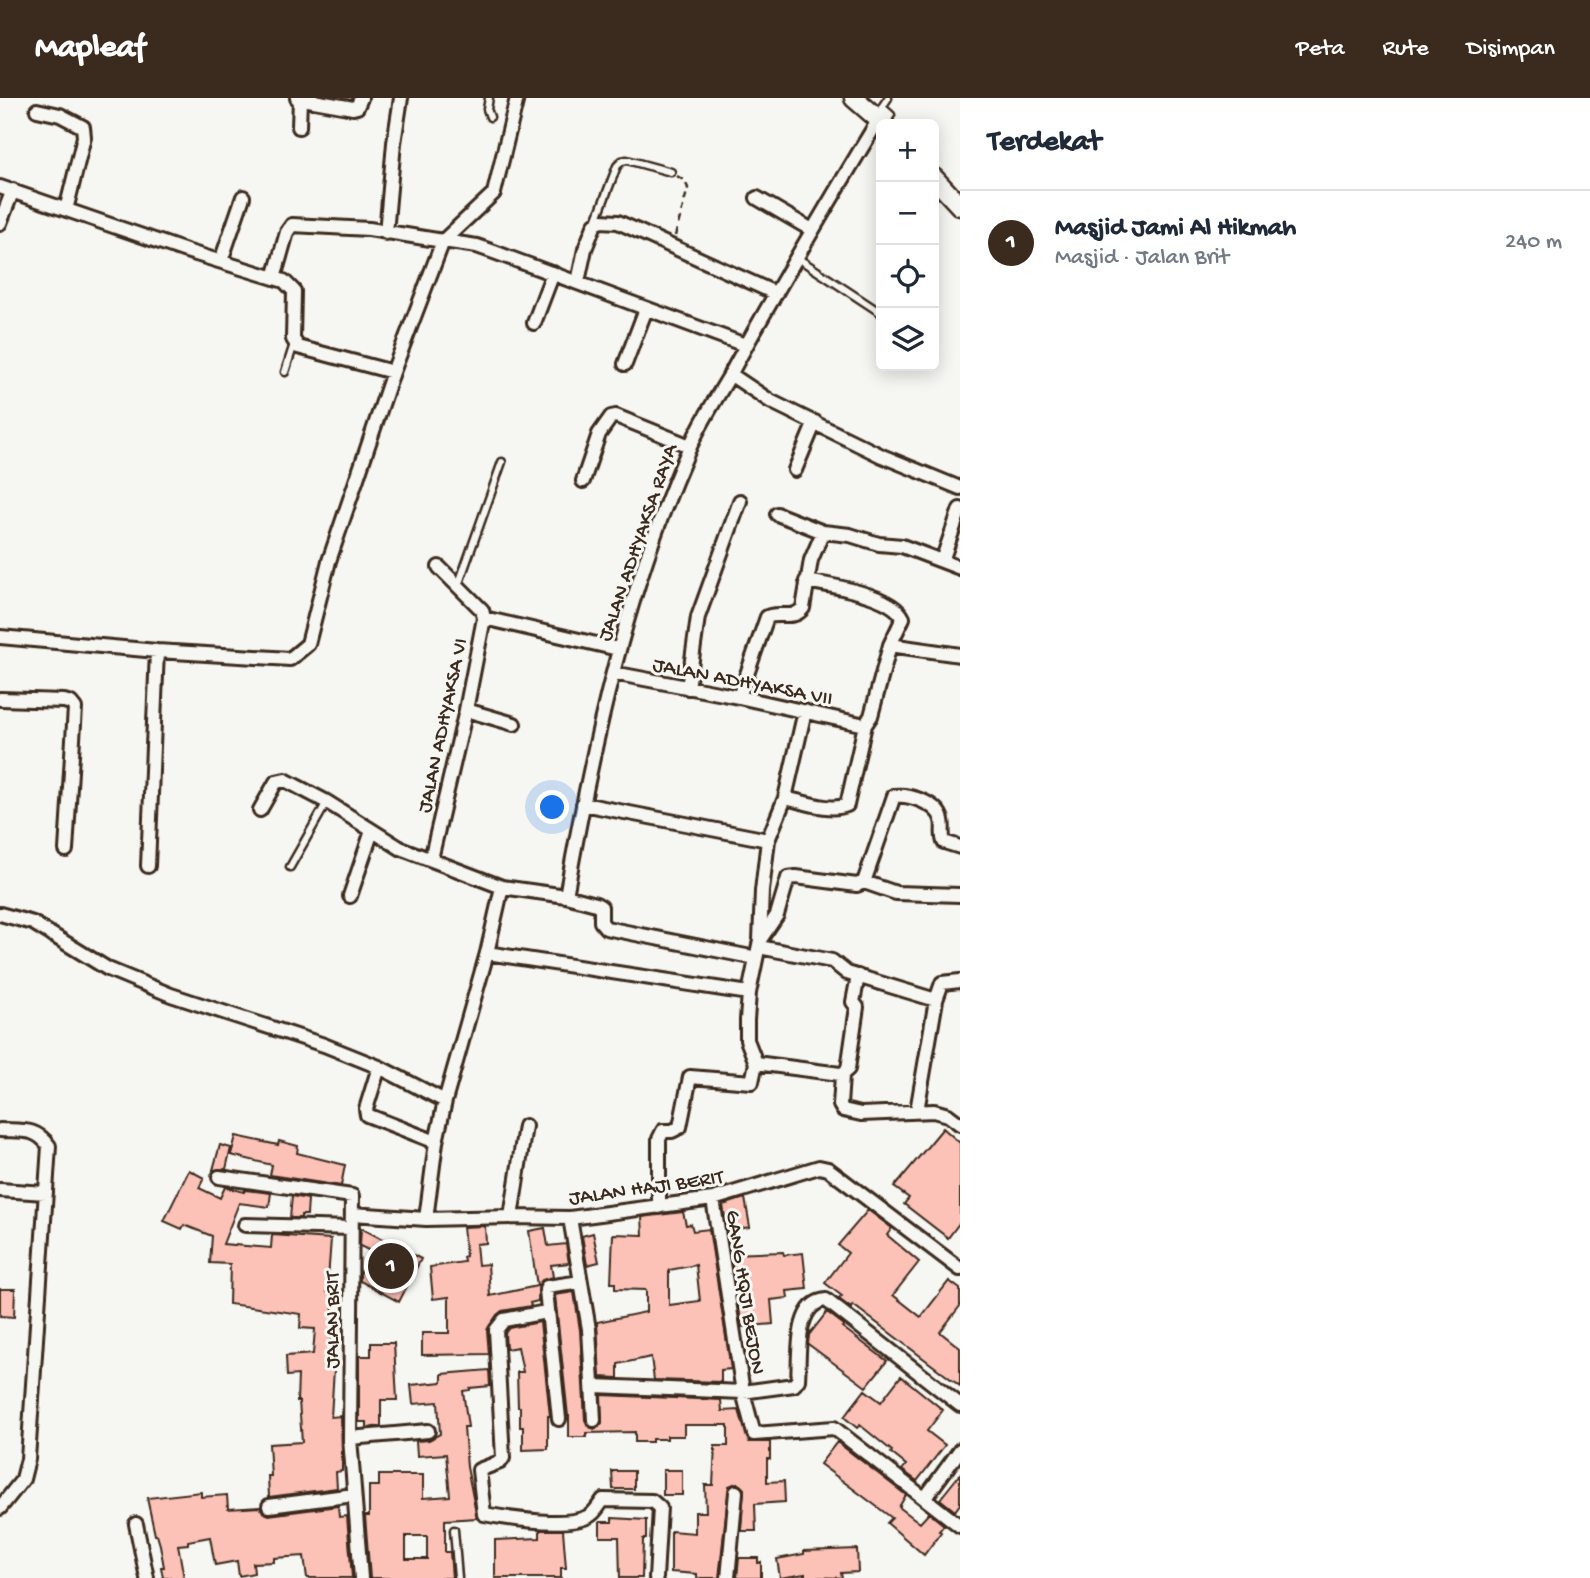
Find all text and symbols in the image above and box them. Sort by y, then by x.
text: Mapleaf [35,30,145,68]
text: Peta [1296,35,1345,64]
text: Rute [1383,35,1429,64]
text: Disimpan [1467,35,1555,64]
map controls [876,119,939,371]
button: + [876,119,939,182]
text: Terdekat [988,126,1101,161]
button: − [876,182,939,245]
text: Masjid Jami Al Hikmah [1055,214,1296,245]
text: 1 [1006,229,1016,256]
text: 240 m [1505,229,1562,256]
button: locate [876,245,939,308]
text: Masjid · Jalan Brit [1055,245,1229,272]
button: layers [876,308,939,371]
street label: JALAN ADHYAKSA RAYA [594,440,685,645]
street label: JALAN ADHYAKSA VI [414,636,475,815]
street label: JALAN ADHYAKSA VII [650,654,834,713]
your location [535,790,569,824]
street label: JALAN HAJI BERIT [568,1166,726,1213]
street label: GANG HQJI BEJON [718,1209,769,1377]
pin: 1 [368,1240,414,1292]
street label: JALAN BRIT [322,1271,347,1369]

